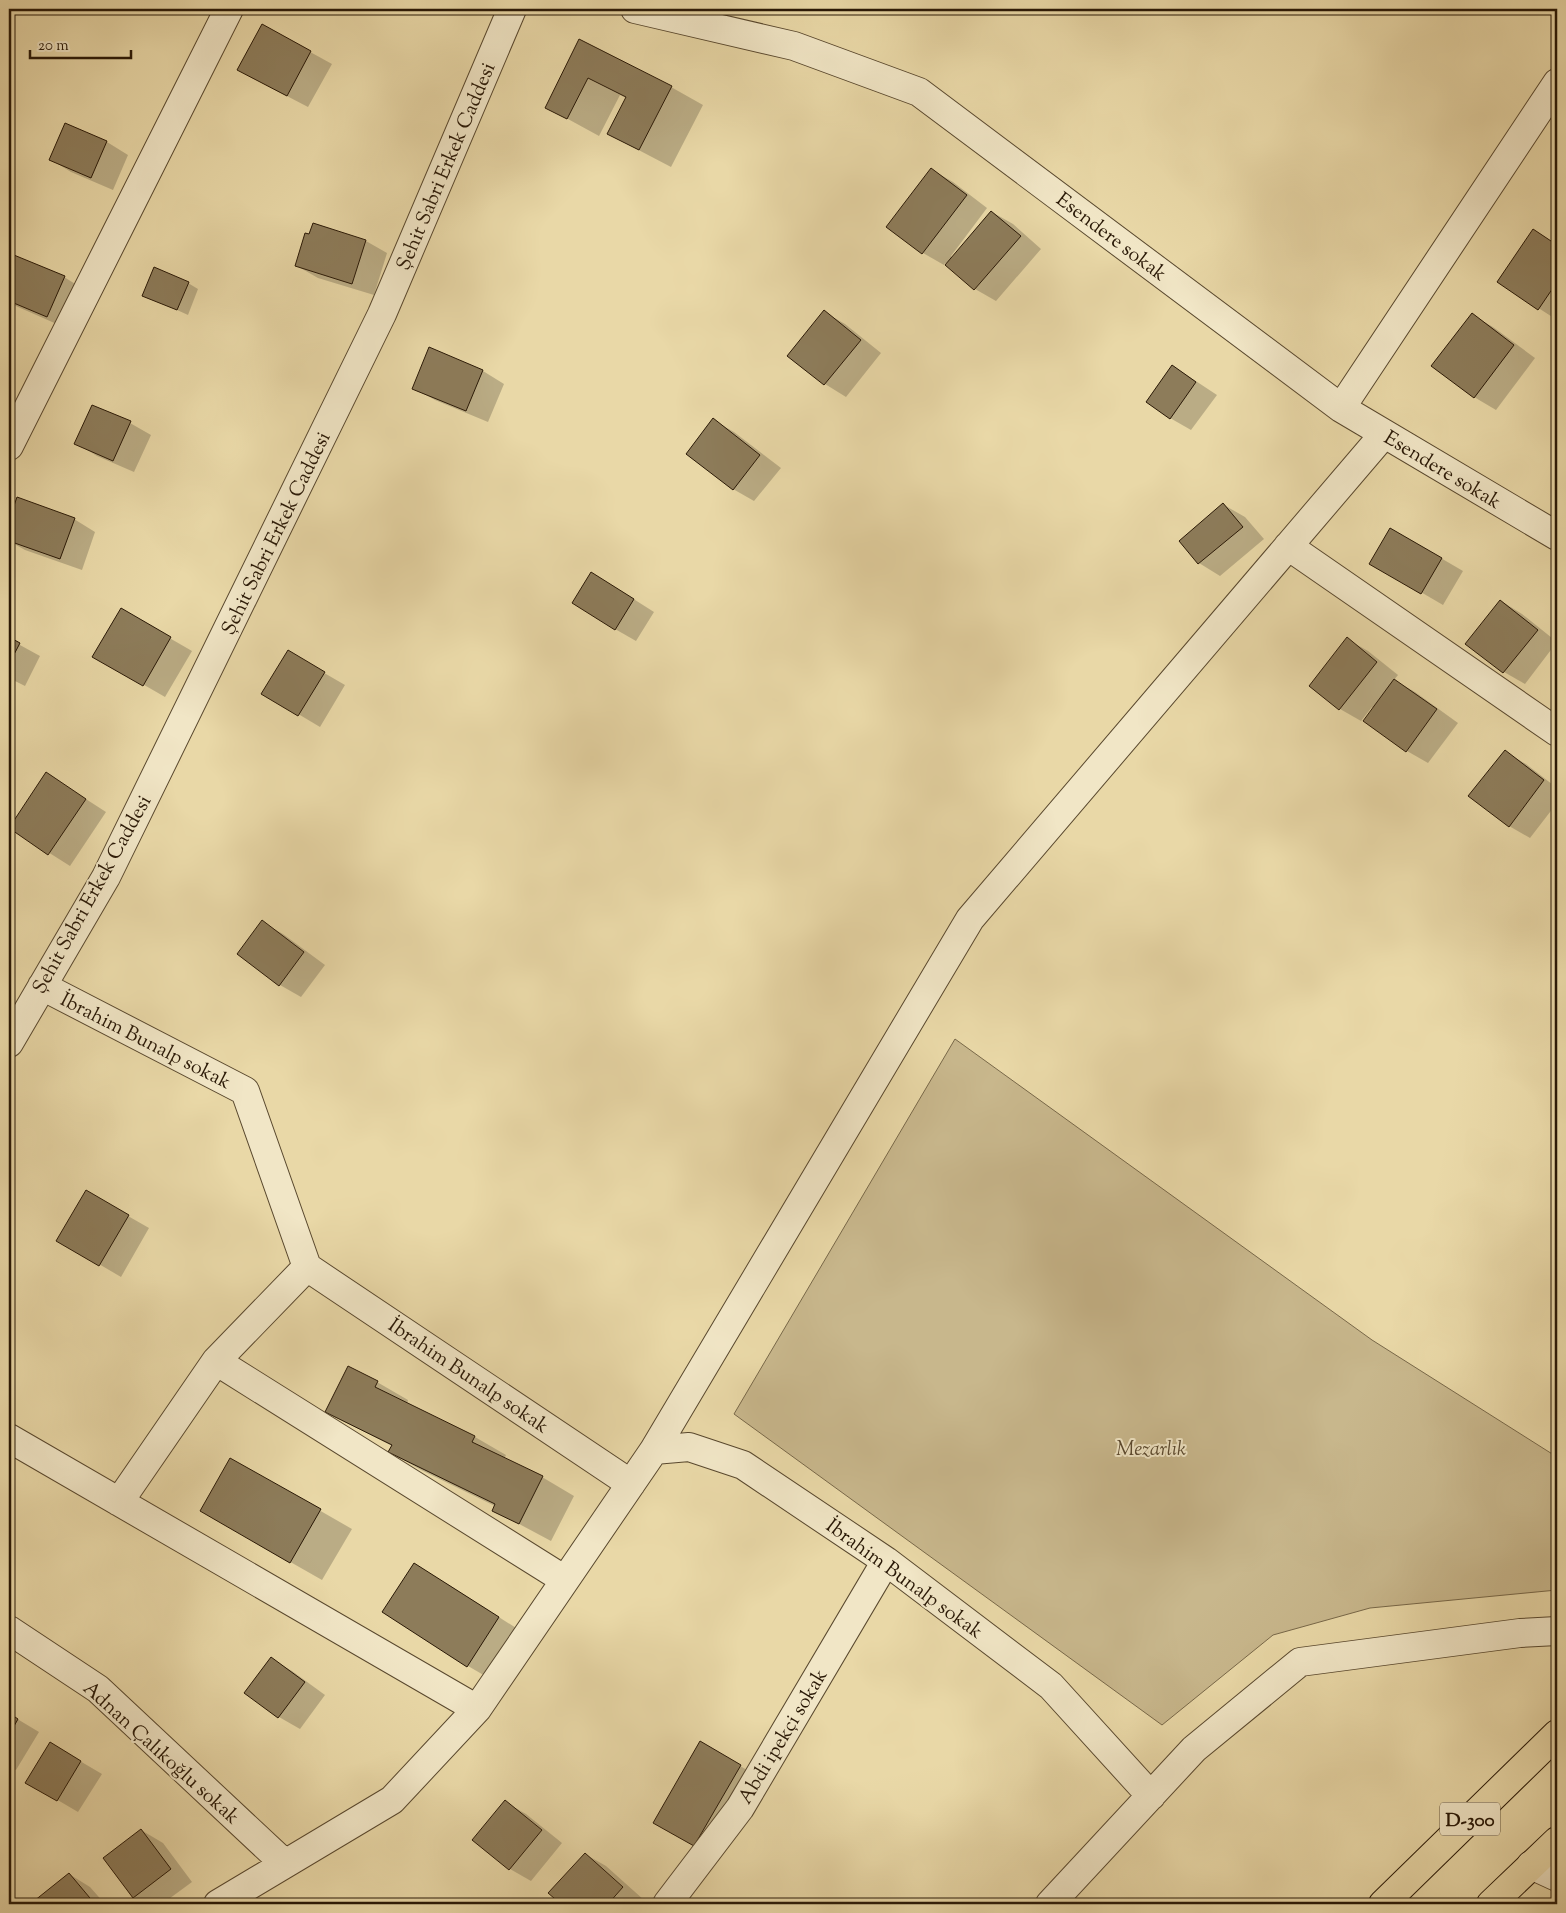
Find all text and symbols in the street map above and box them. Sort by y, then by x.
scale bar [30,28,131,60]
text: 20 m [38,36,69,57]
street label: Şehit Sabri Erkek Caddesi [390,58,504,275]
street label: Esendere sokak [1049,187,1172,289]
street label: Esendere sokak [1378,425,1506,518]
street label: Şehit Sabri Erkek Caddesi [215,427,339,641]
street label: Şehit Sabri Erkek Caddesi [26,790,160,1000]
street label: İbrahim Bunalp sokak [54,987,235,1098]
street label: İbrahim Bunalp sokak [381,1312,554,1442]
park label: Mezarlık [1116,1436,1186,1465]
street label: İbrahim Bunalp sokak [819,1513,988,1647]
street label: Abdi ipekçi sokak [732,1664,836,1810]
street label: Adnan Çalıkoğlu sokak [76,1675,245,1832]
road number: D-300 [1440,1802,1500,1836]

